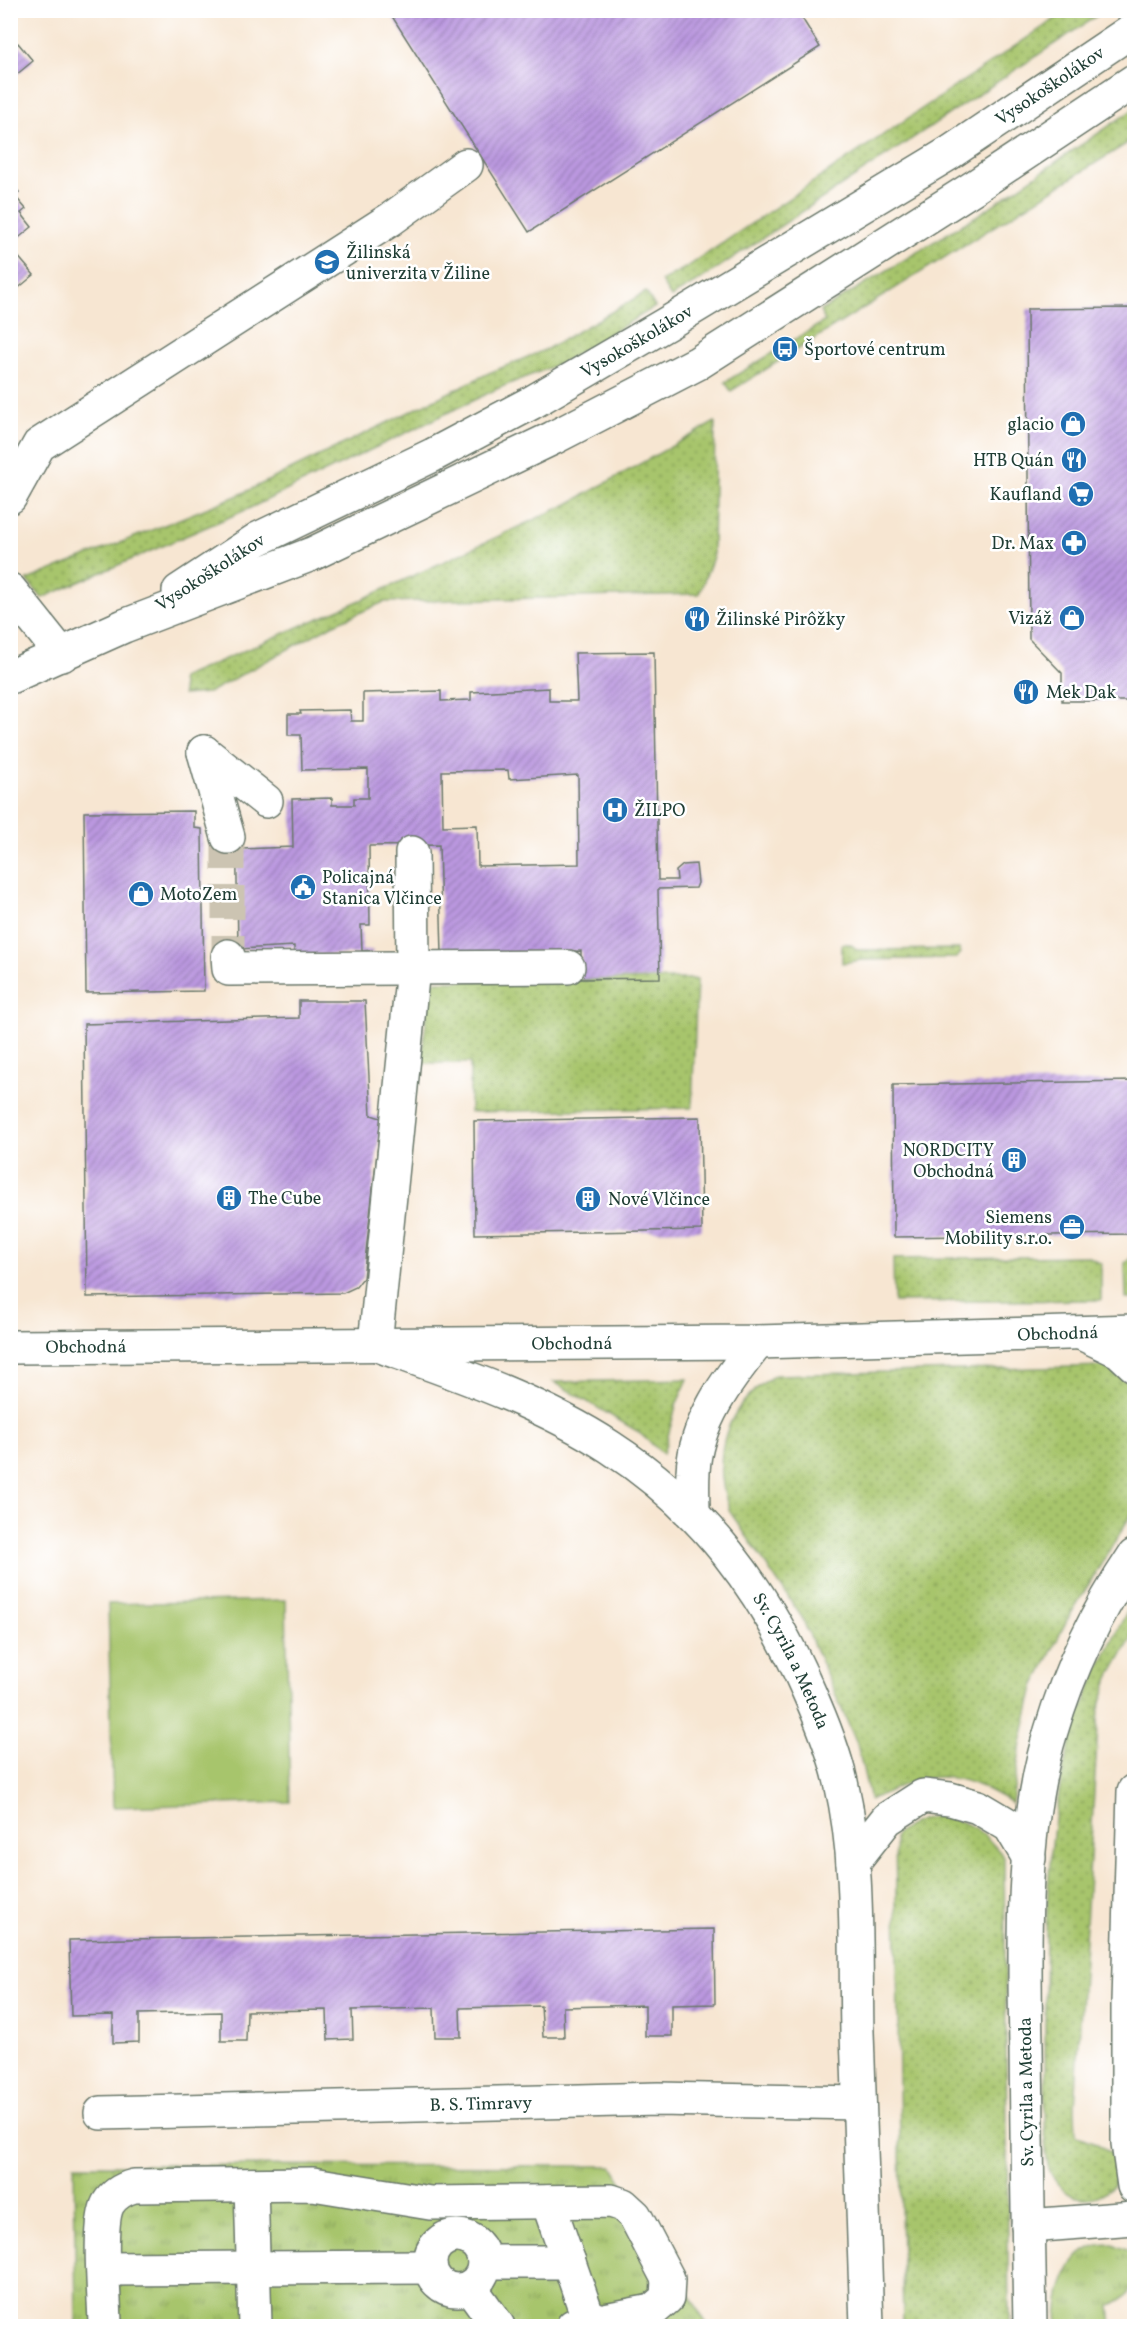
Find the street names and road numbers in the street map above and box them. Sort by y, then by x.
street label: Vysokoškolákov [991,41,1111,133]
street label: Vysokoškolákov [576,299,699,385]
street label: Vysokoškolákov [151,528,271,618]
street label: Obchodná [1017,1321,1099,1348]
street label: Obchodná [532,1332,613,1358]
street label: Obchodná [46,1335,127,1361]
street label: Sv. Cyrila a Metoda [745,1588,834,1733]
street label: Sv. Cyrila a Metoda [1014,2017,1041,2167]
street label: B. S. Timravy [429,2091,533,2119]

